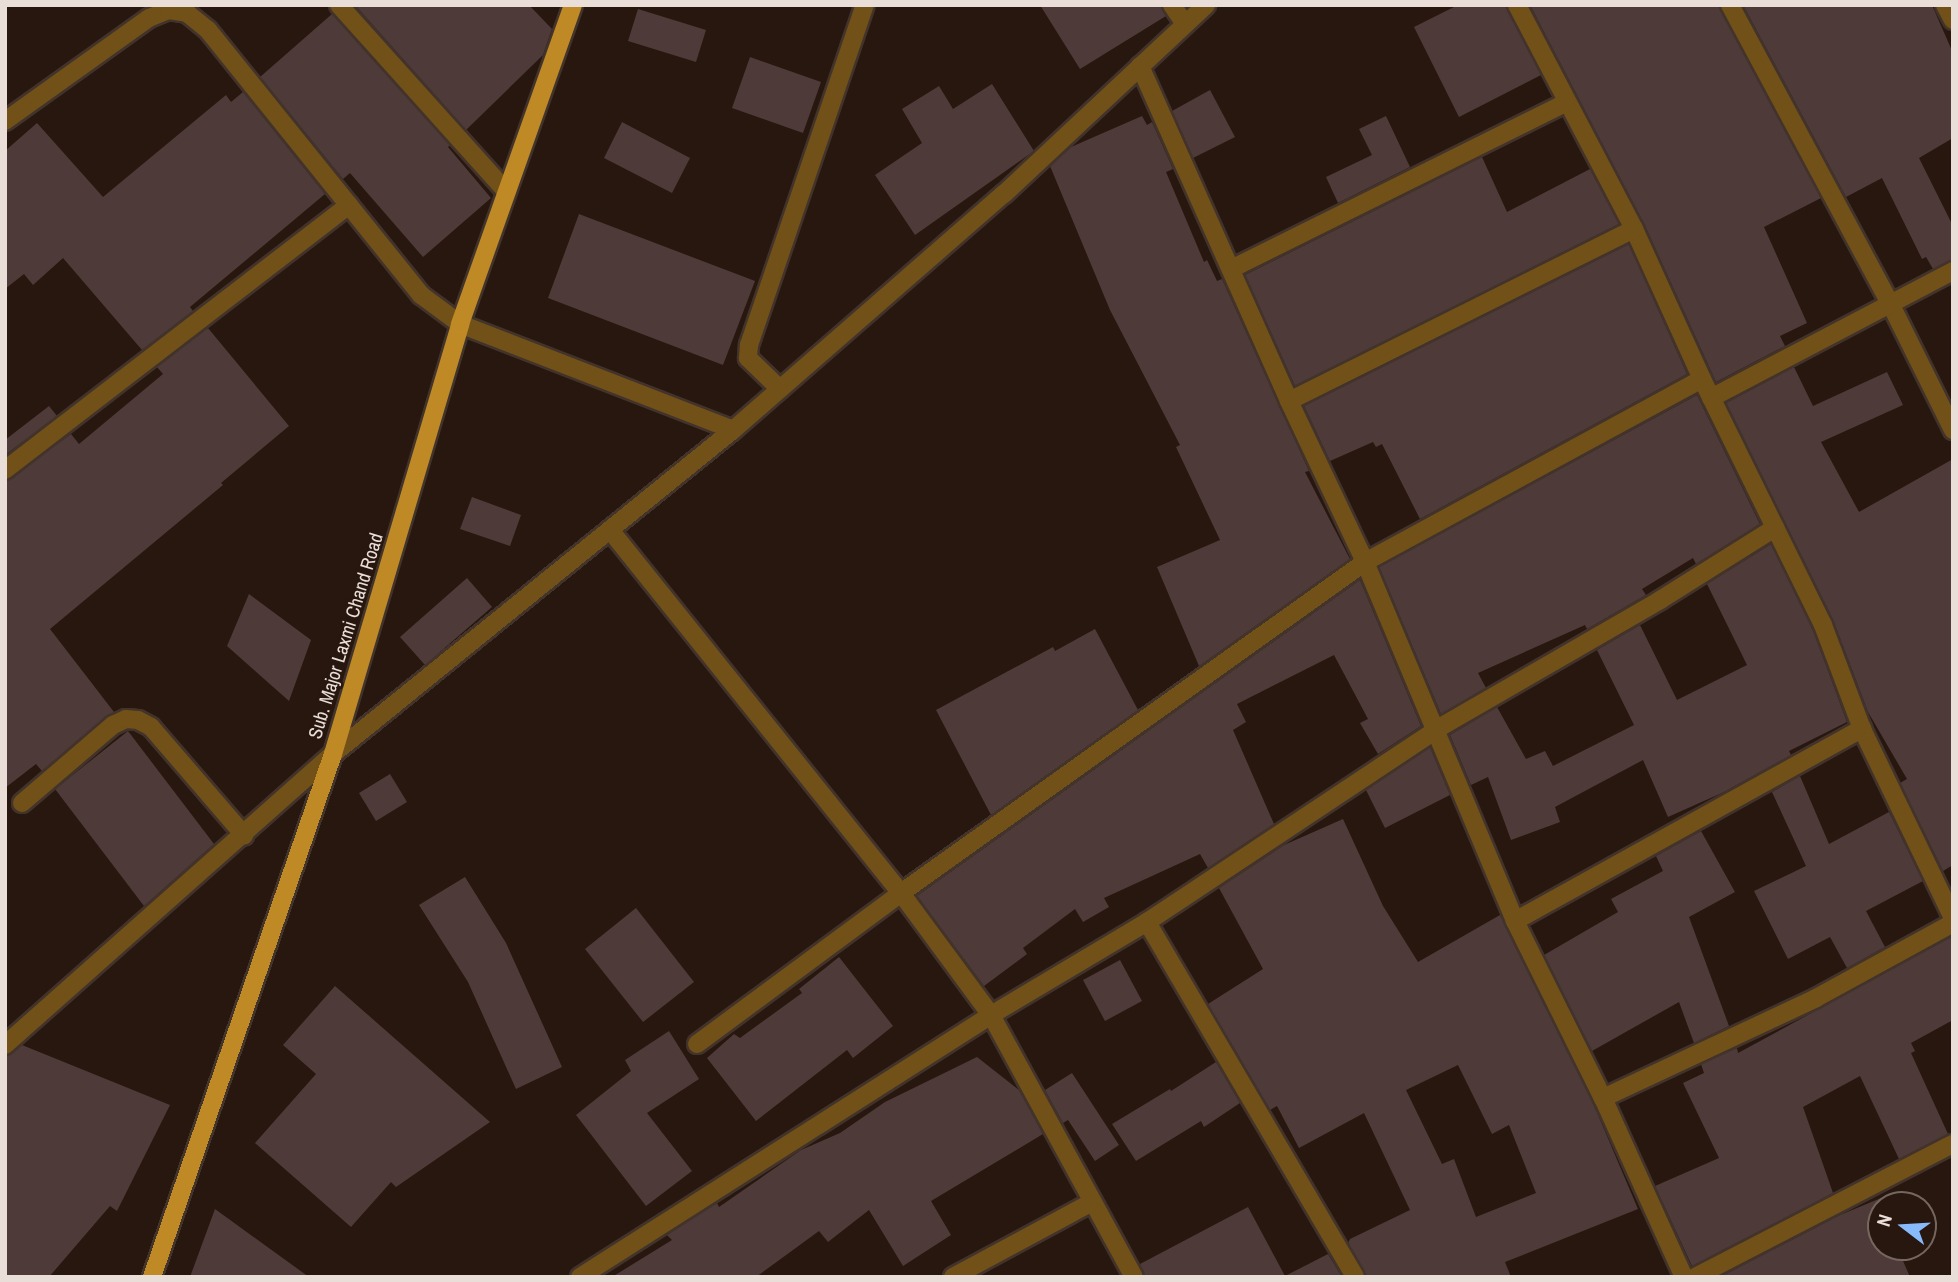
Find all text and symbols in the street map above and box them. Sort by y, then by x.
street label: Sub. Major Laxmi Chand Road [304,530,388,742]
north arrow [1867,1191,1937,1261]
text: N [1870,1211,1898,1230]

